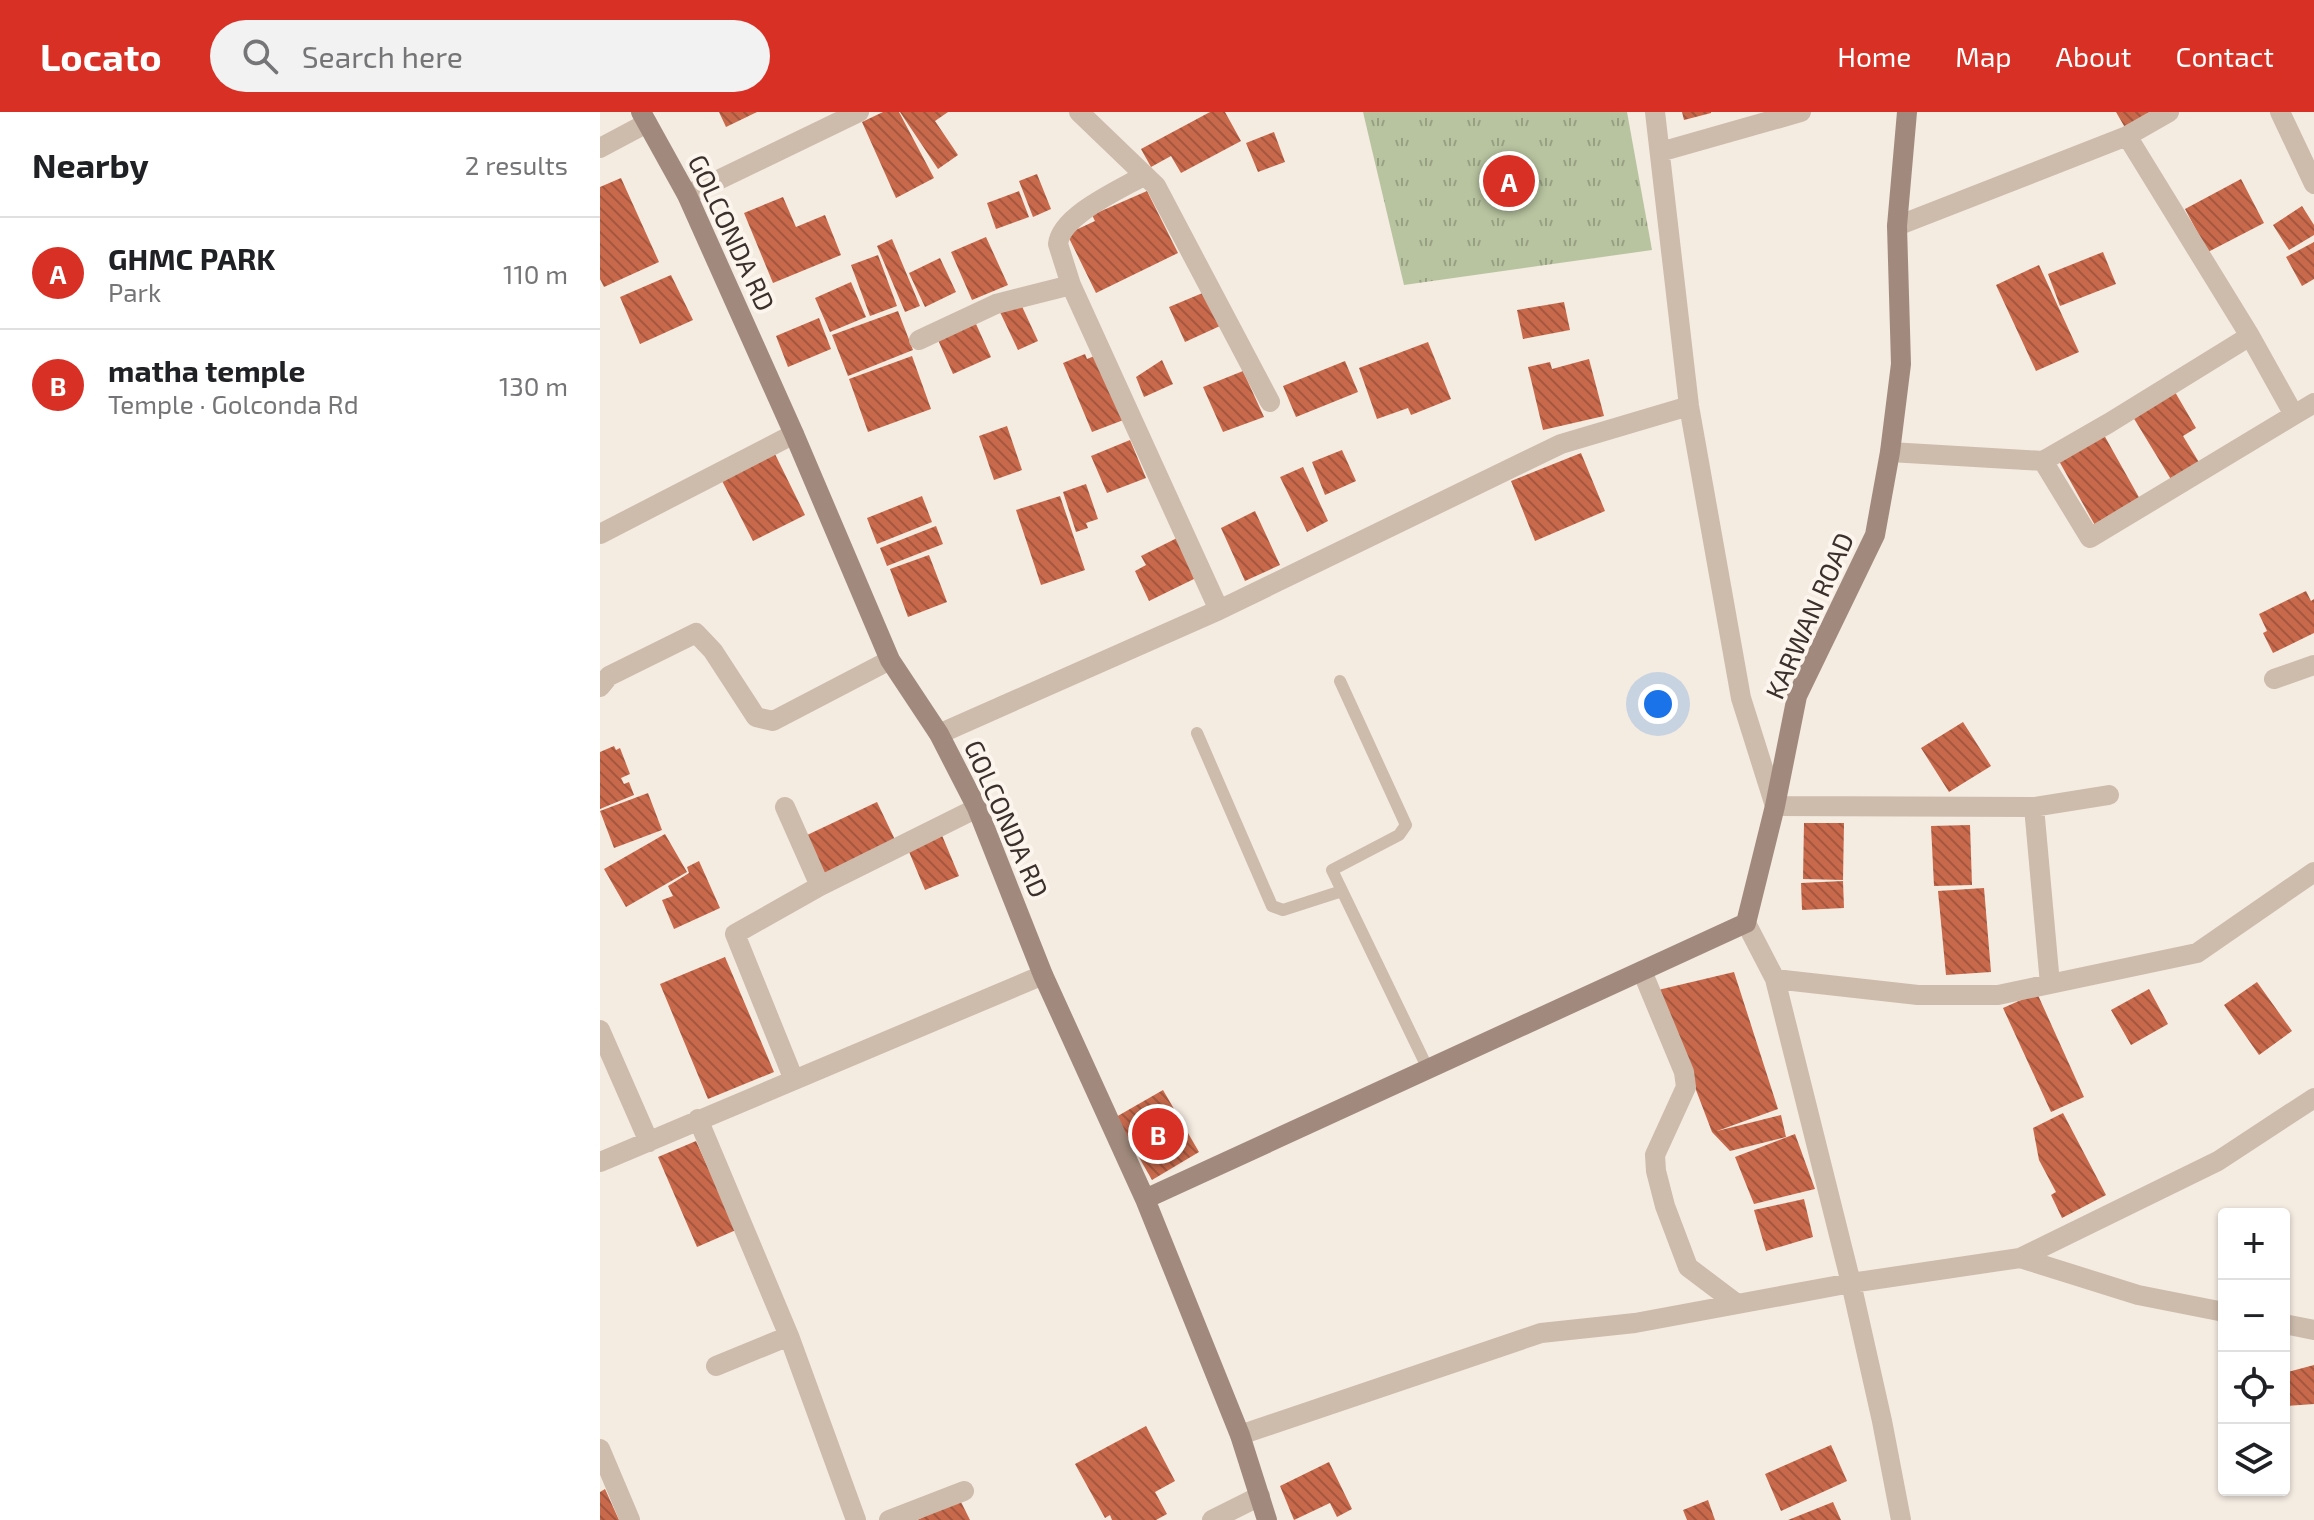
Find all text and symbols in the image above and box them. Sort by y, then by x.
search box [210,20,770,92]
text: Locato [40,33,162,79]
icon: search [238,34,282,78]
text: Search here [302,38,463,74]
text: Home [1837,39,1911,73]
text: Map [1955,39,2012,73]
text: About [2056,39,2131,73]
text: Contact [2175,39,2274,73]
text: Nearby [32,144,149,185]
text: 2 results [465,149,568,180]
street label: GOLCONDA RD [683,149,782,315]
pin: A [1483,151,1535,211]
text: GHMC PARK [108,240,275,276]
text: A [50,258,66,289]
text: 110 m [503,258,568,289]
text: Park [108,276,161,307]
text: matha temple [108,352,305,388]
text: B [50,370,66,401]
text: 130 m [499,370,568,401]
text: Temple · Golconda Rd [108,388,359,419]
street label: KARWAN ROAD [1758,527,1859,703]
your location [1638,684,1678,724]
street label: GOLCONDA RD [959,735,1056,902]
pin: B [1132,1104,1184,1164]
map controls [2218,1208,2290,1496]
button: + [2218,1208,2290,1280]
button: − [2218,1280,2290,1352]
button: locate [2218,1352,2290,1424]
button: layers [2218,1424,2290,1496]

